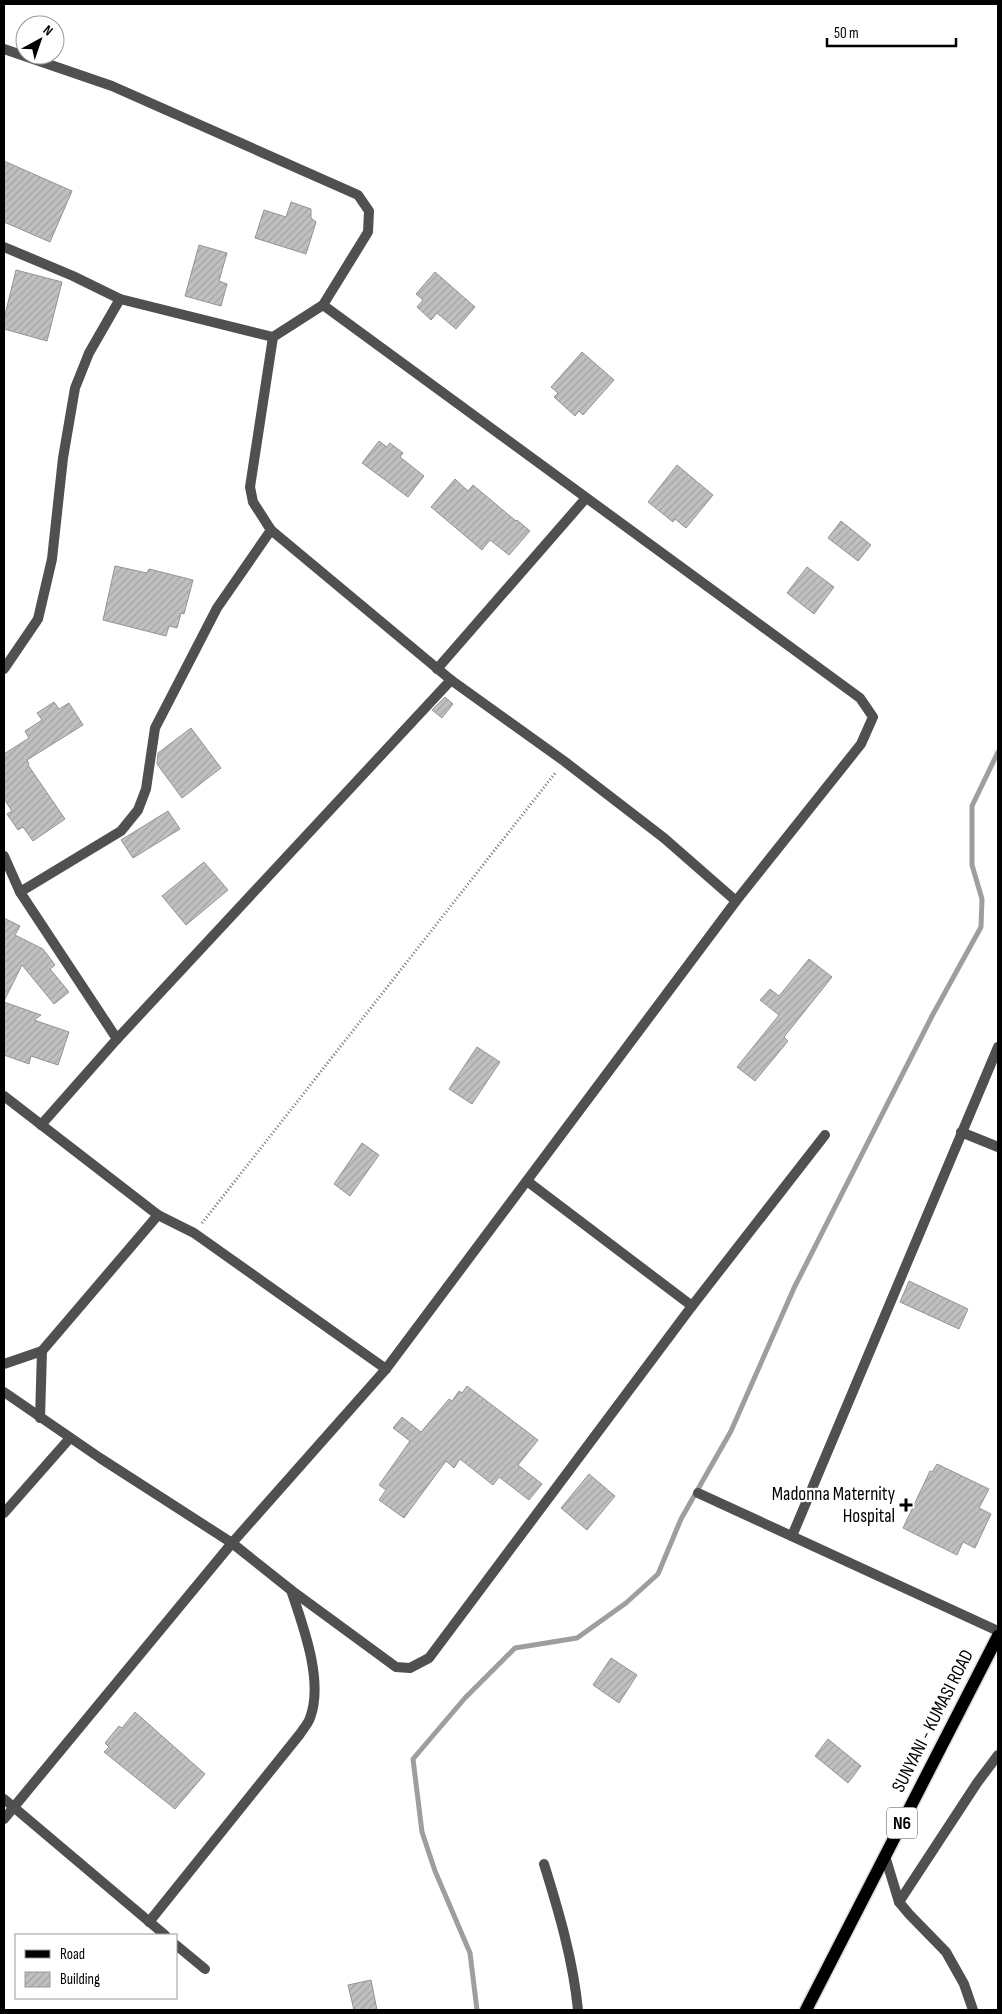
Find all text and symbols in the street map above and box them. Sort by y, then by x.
north arrow [15,15,65,65]
scale bar [827,15,956,47]
text: N [40,22,56,39]
text: 50 m [834,24,859,43]
place label: Madonna Maternity Hospital [772,1483,896,1528]
marker: Madonna Maternity Hospital [899,1498,913,1512]
street label: SUNYANI - KUMASI ROAD [887,1646,979,1796]
road number: N6 [887,1808,917,1839]
legend [15,1934,178,1999]
text: Road [60,1945,85,1964]
text: Building [60,1970,100,1989]

